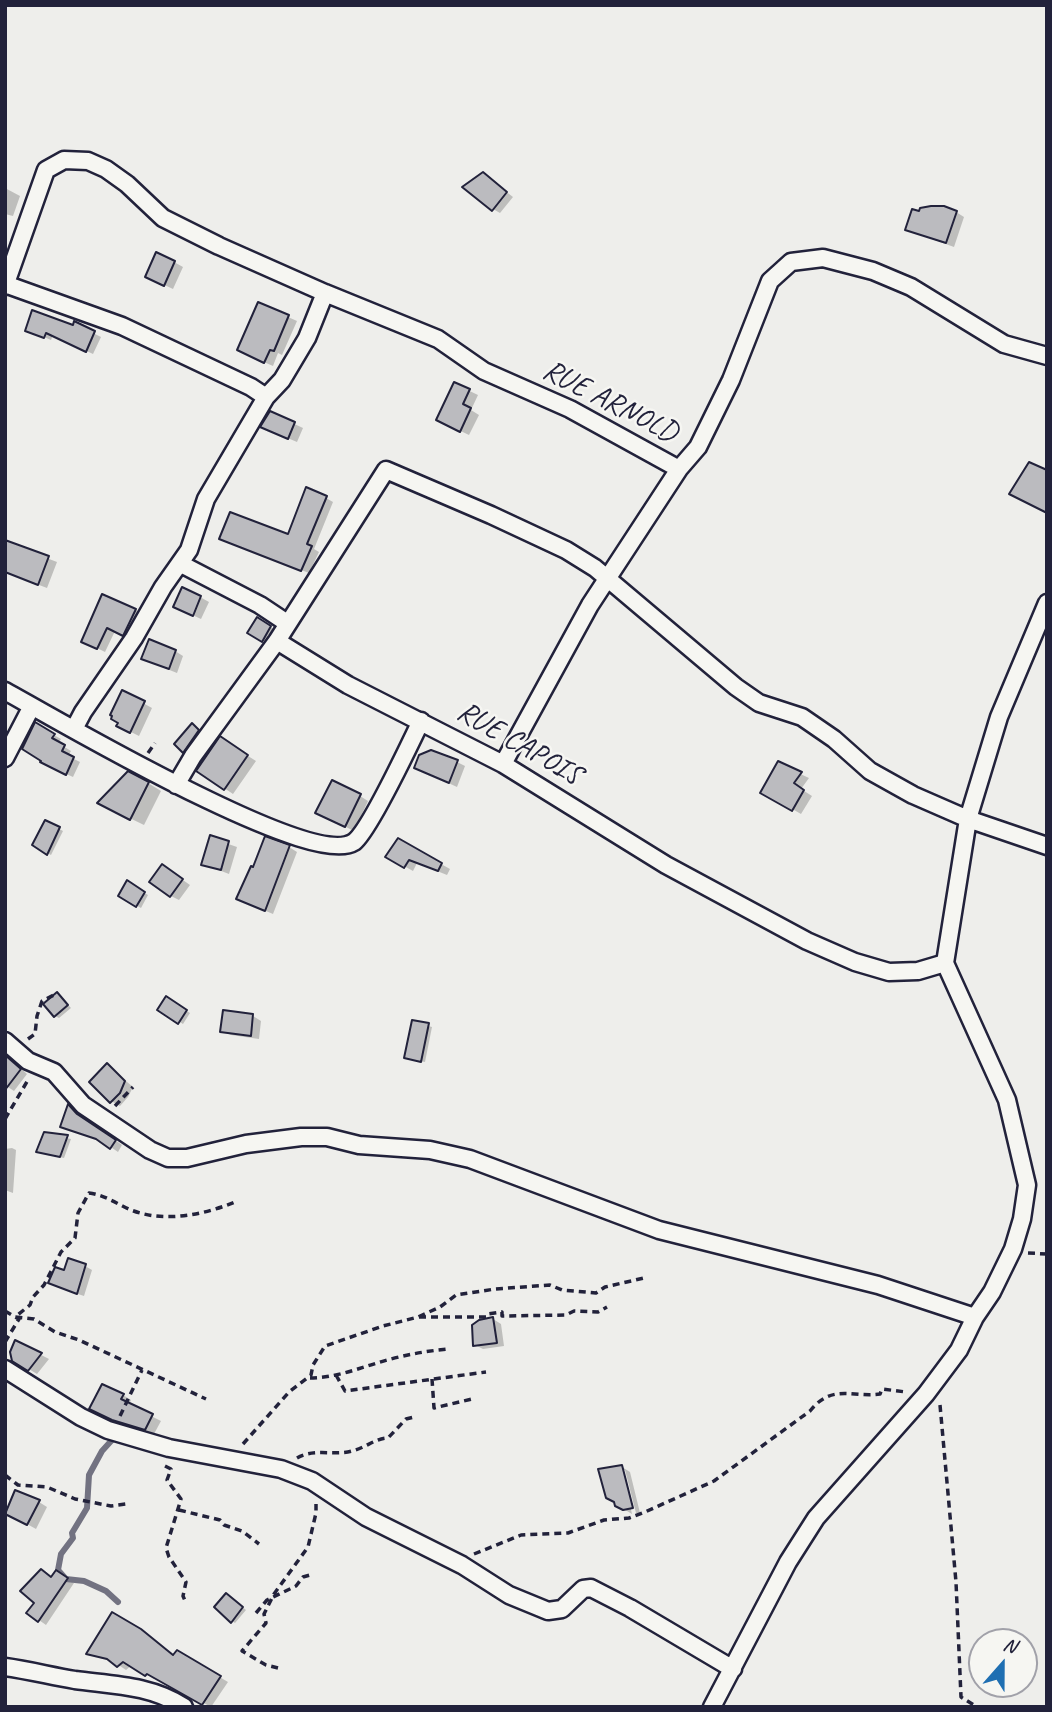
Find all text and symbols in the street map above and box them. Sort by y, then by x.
street label: RUE ARNOLD [537,353,683,451]
street label: RUE CAPOIS [450,694,588,794]
north arrow [968,1628,1038,1698]
text: N [1000,1632,1020,1659]

